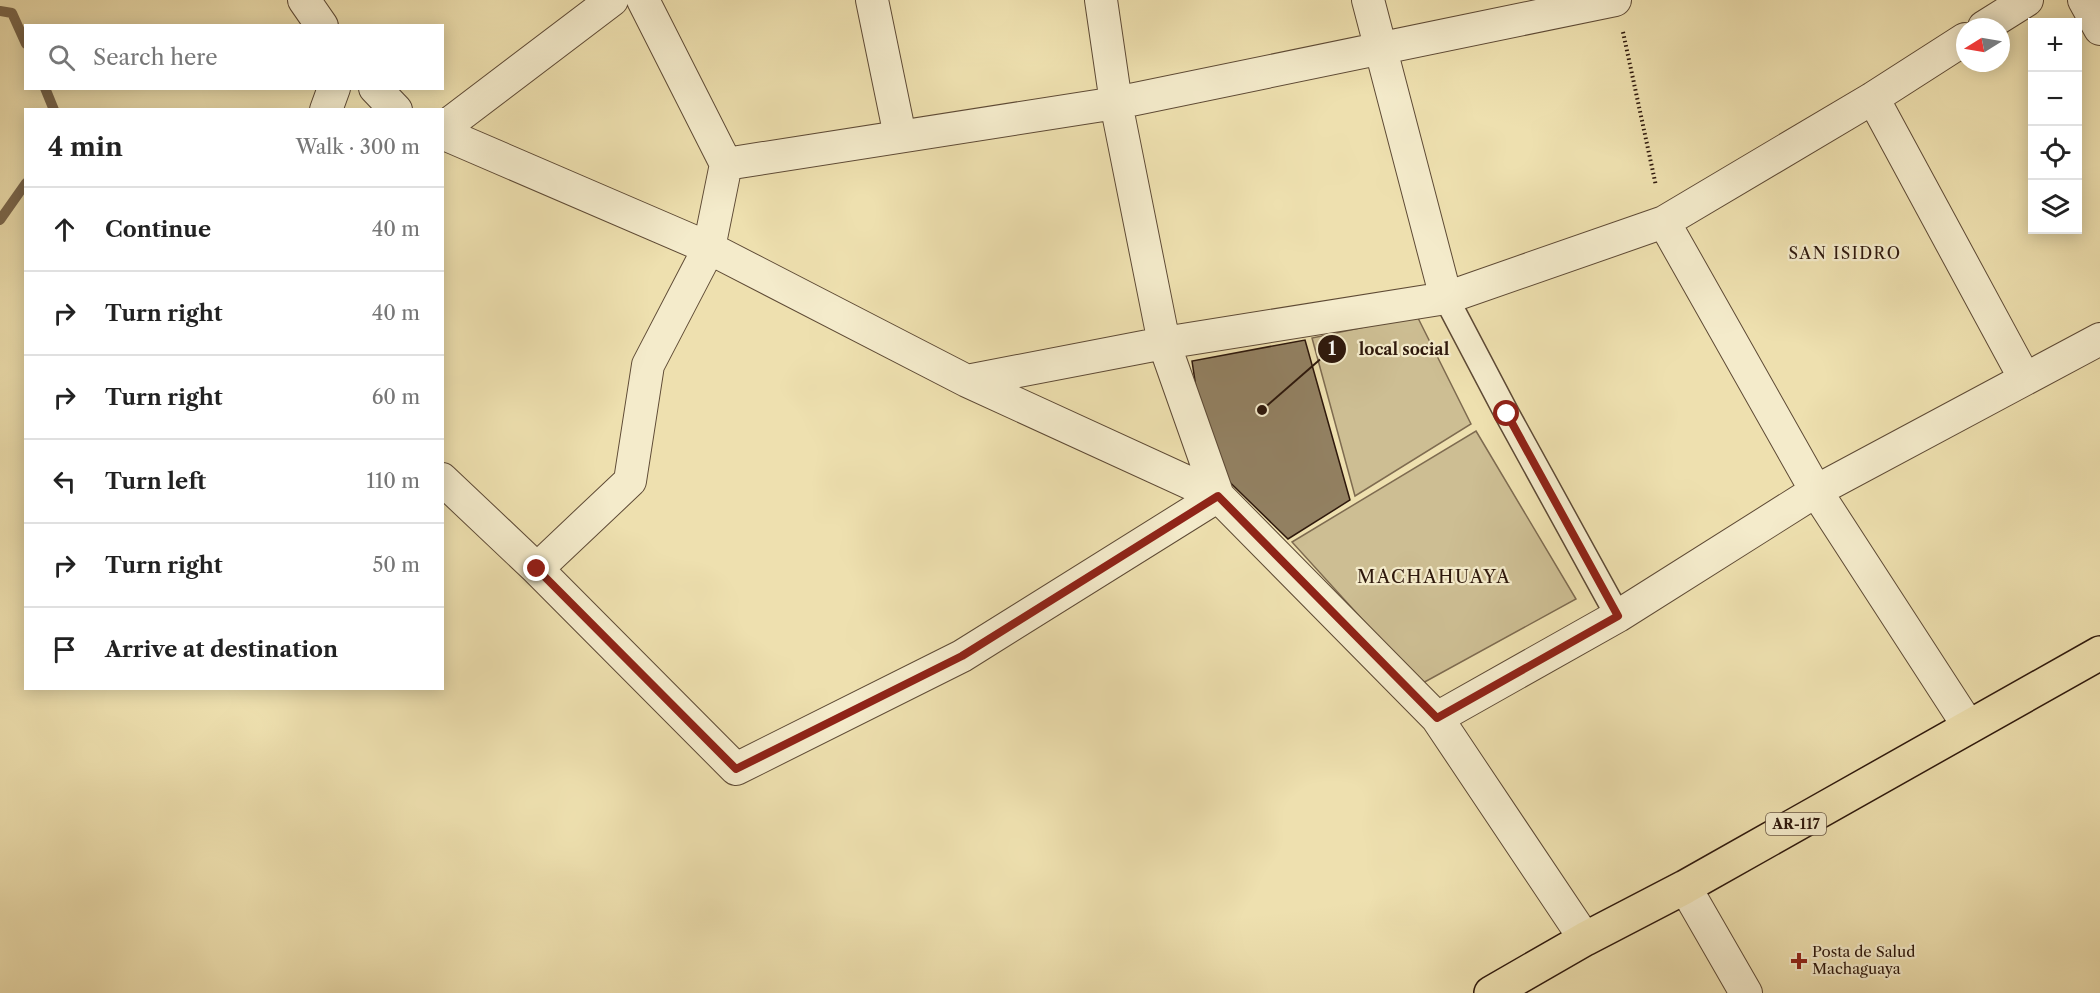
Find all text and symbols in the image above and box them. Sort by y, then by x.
north arrow [1956,18,2010,72]
map controls [2028,18,2082,234]
button: + [2028,18,2082,72]
search box [24,24,444,90]
icon: search [45,41,78,74]
text: Search here [93,44,218,71]
button: − [2028,72,2082,126]
button: locate [2028,126,2082,180]
text: 4 min [48,131,123,163]
text: Walk · 300 m [296,135,420,159]
button: layers [2028,180,2082,234]
icon: ahead [48,213,81,246]
text: Continue [105,216,211,243]
text: 40 m [372,217,420,241]
district label: SAN ISIDRO [1789,243,1901,263]
icon: right [48,297,81,330]
text: Turn right [105,300,223,327]
text: 40 m [372,301,420,325]
callout: local social [1317,332,1461,366]
text: 1 [1328,338,1336,360]
text: local social [1359,339,1450,359]
icon: right [48,381,81,414]
text: Turn right [105,384,223,411]
text: 60 m [372,385,420,409]
route start [1493,400,1519,426]
icon: left [48,465,81,498]
text: Turn left [105,468,206,495]
text: 110 m [367,469,420,493]
icon: right [48,549,81,582]
text: Turn right [105,552,223,579]
text: 50 m [373,553,420,577]
route end [523,555,549,581]
district label: MACHAHUAYA [1357,566,1511,588]
icon: arrive [48,633,81,666]
text: Arrive at destination [105,636,338,663]
road number: AR-117 [1766,813,1826,835]
place label: Posta de Salud Machaguaya [1812,942,1915,978]
marker: Posta de Salud Machaguaya [1790,952,1808,970]

